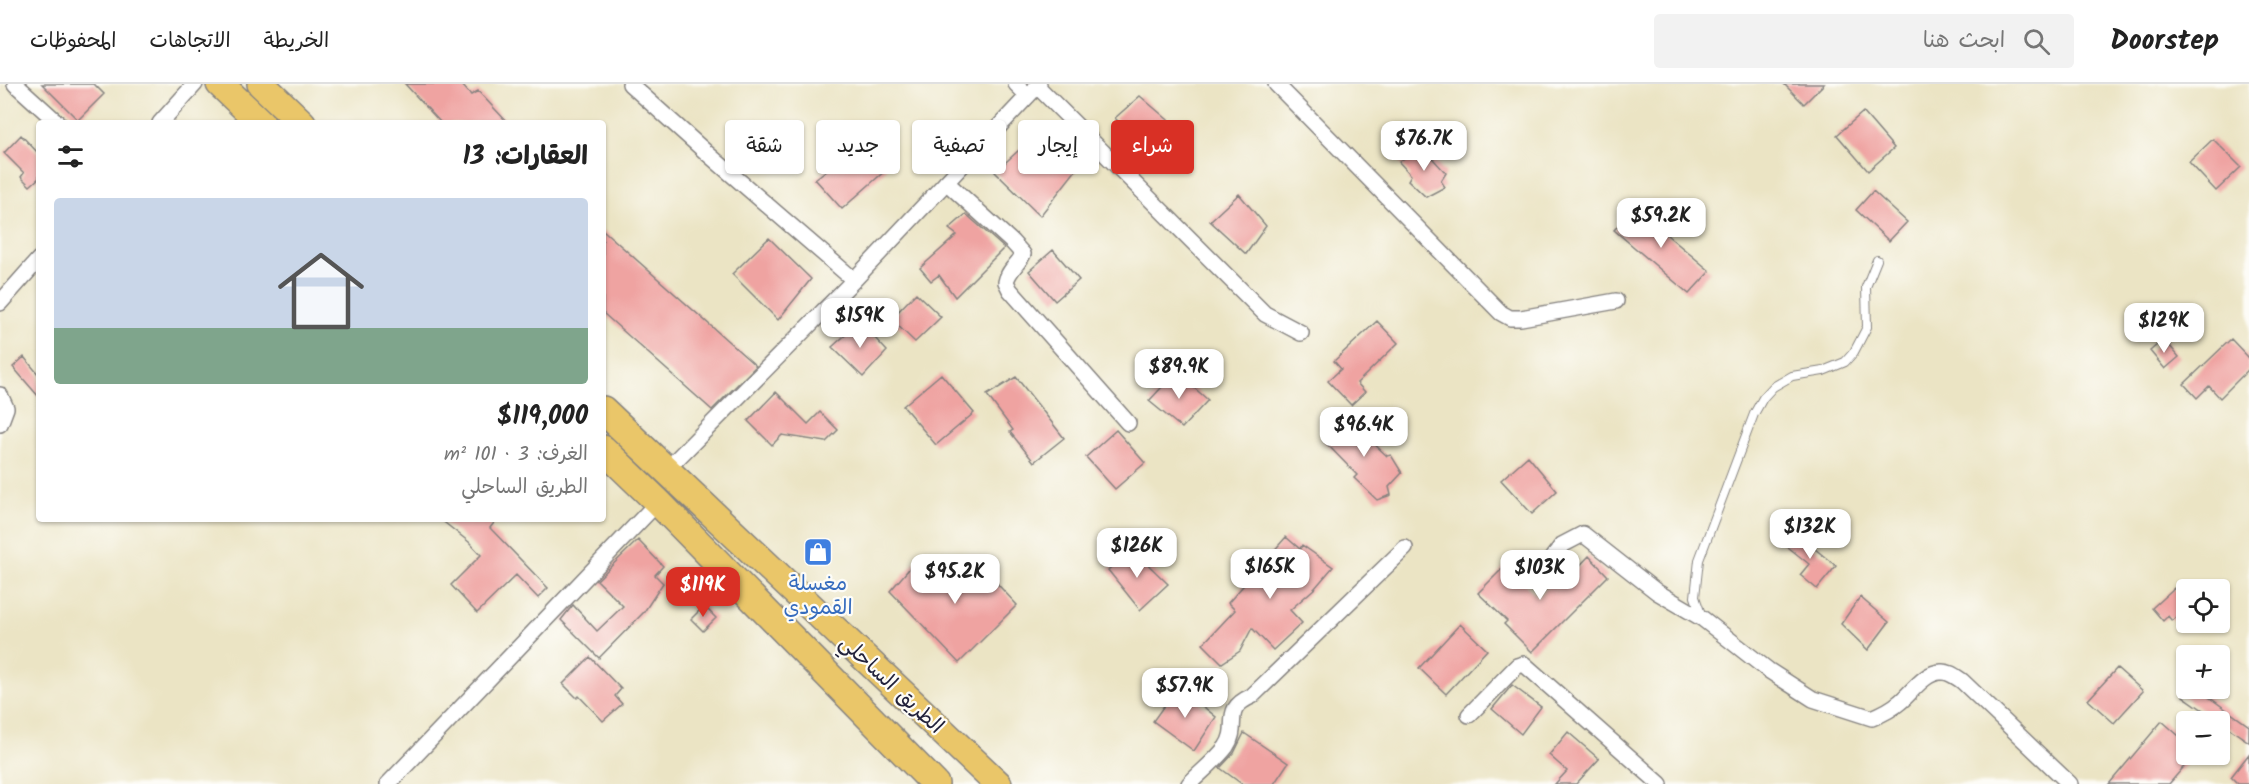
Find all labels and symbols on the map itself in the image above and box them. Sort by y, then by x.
pin: $76.7K [1375,121,1473,172]
pin: $59.2K [1612,198,1710,249]
pin: $159K [818,298,902,349]
pin: $129K [2122,303,2206,354]
pin: $89.9K [1130,349,1228,400]
pin: $96.4K [1315,407,1413,458]
pin: $132K [1768,509,1852,560]
pin: $126K [1095,528,1179,579]
shop icon: مغسلة القمودي [802,536,834,568]
pin: $165K [1228,549,1312,600]
pin: $103K [1498,550,1582,601]
pin: $95.2K [906,554,1004,605]
pin: $119K [661,567,745,618]
place label: مغسلة القمودي [783,568,853,625]
street label: الطريق الساحلي [830,628,951,743]
pin: $57.9K [1136,668,1234,719]

